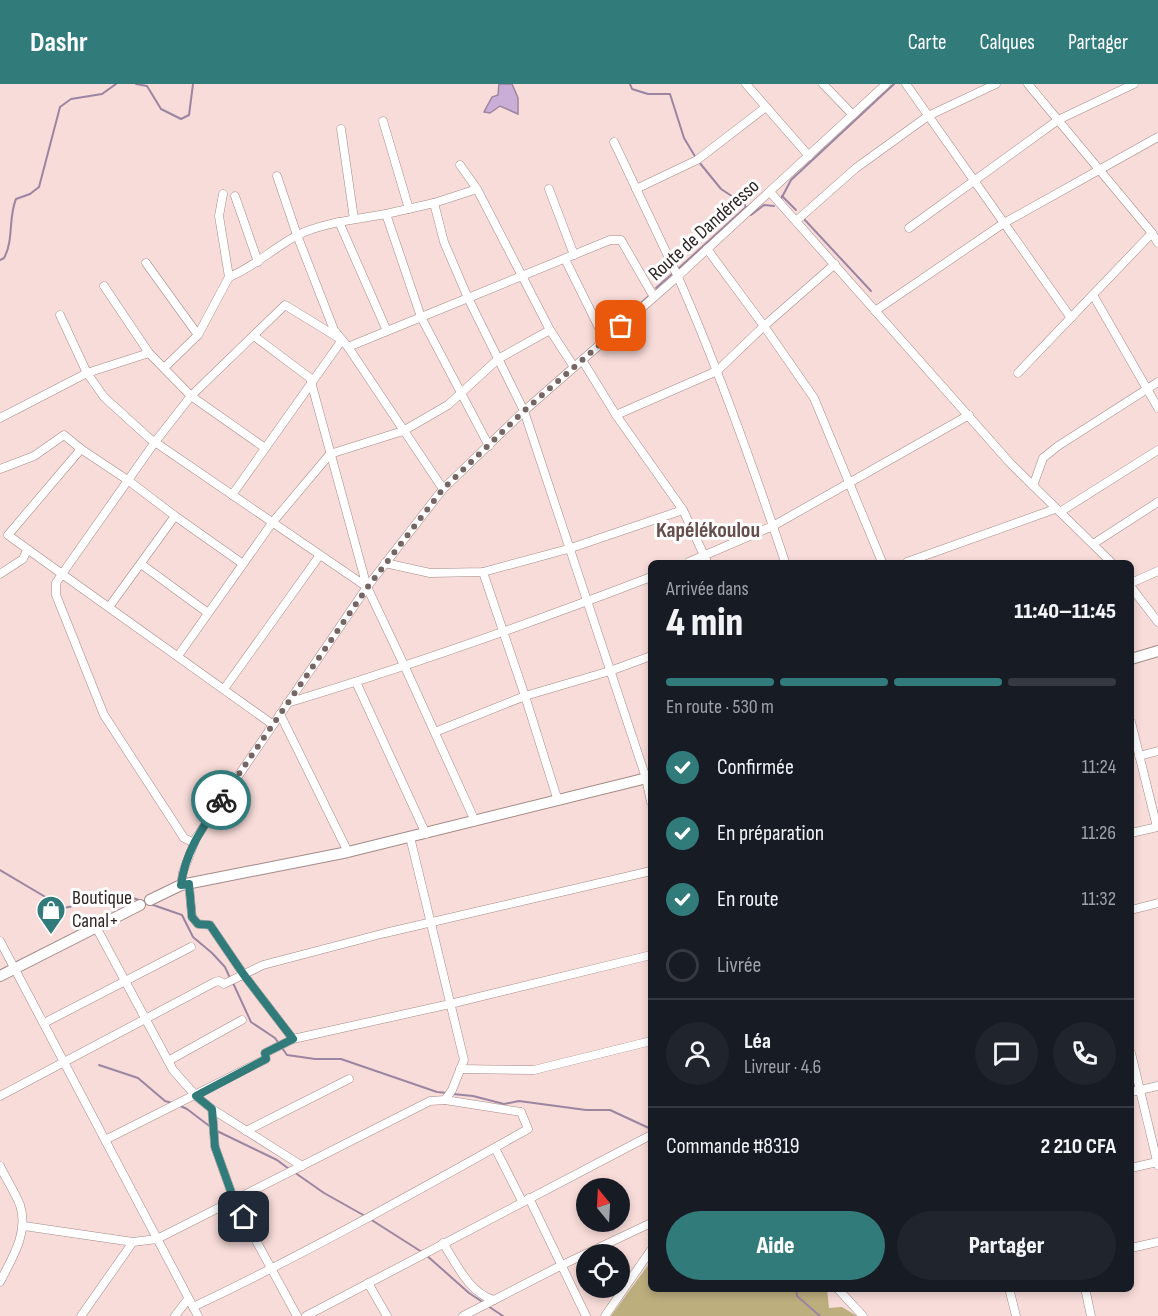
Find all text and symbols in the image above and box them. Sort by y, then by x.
text: Dashr [30,26,88,59]
text: Carte [908,30,947,55]
text: Calques [980,30,1035,55]
text: Partager [1068,30,1128,55]
street label: Route de Dandéresso [644,174,764,286]
pin [595,300,646,351]
icon: bag [604,309,637,342]
district label: Kapélékoulou [656,517,760,544]
text: Arrivée dans [666,577,749,601]
text: 11:40–11:45 [1014,598,1116,625]
text: 4 min [666,600,743,647]
text: En route · 530 m [666,695,774,719]
icon: check [666,751,699,784]
text: Confirmée [717,754,794,781]
text: 11:24 [1082,755,1116,779]
courier [191,770,251,830]
icon: bike [205,784,238,817]
icon: check [666,817,699,850]
text: En préparation [717,820,824,847]
text: 11:26 [1081,821,1116,845]
icon: check [666,883,699,916]
place label: Boutique Canal+ [72,886,132,933]
text: En route [717,886,779,913]
text: 11:32 [1082,887,1116,911]
shop icon: Boutique Canal+ [35,894,67,936]
text: Livrée [717,952,761,979]
button: person [666,1022,729,1085]
button: chat [975,1022,1038,1085]
button: phone [1053,1022,1116,1085]
text: Léa [744,1028,771,1055]
text: Livreur · 4.6 [744,1055,821,1079]
text: Commande #8319 [666,1133,800,1160]
text: 2 210 CFA [1040,1133,1116,1160]
north arrow [576,1178,630,1232]
map controls [576,1178,630,1298]
pin [218,1191,269,1242]
icon: home [227,1200,260,1233]
button: Aide [666,1211,885,1280]
button: Partager [897,1211,1116,1280]
button: locate [576,1244,630,1298]

